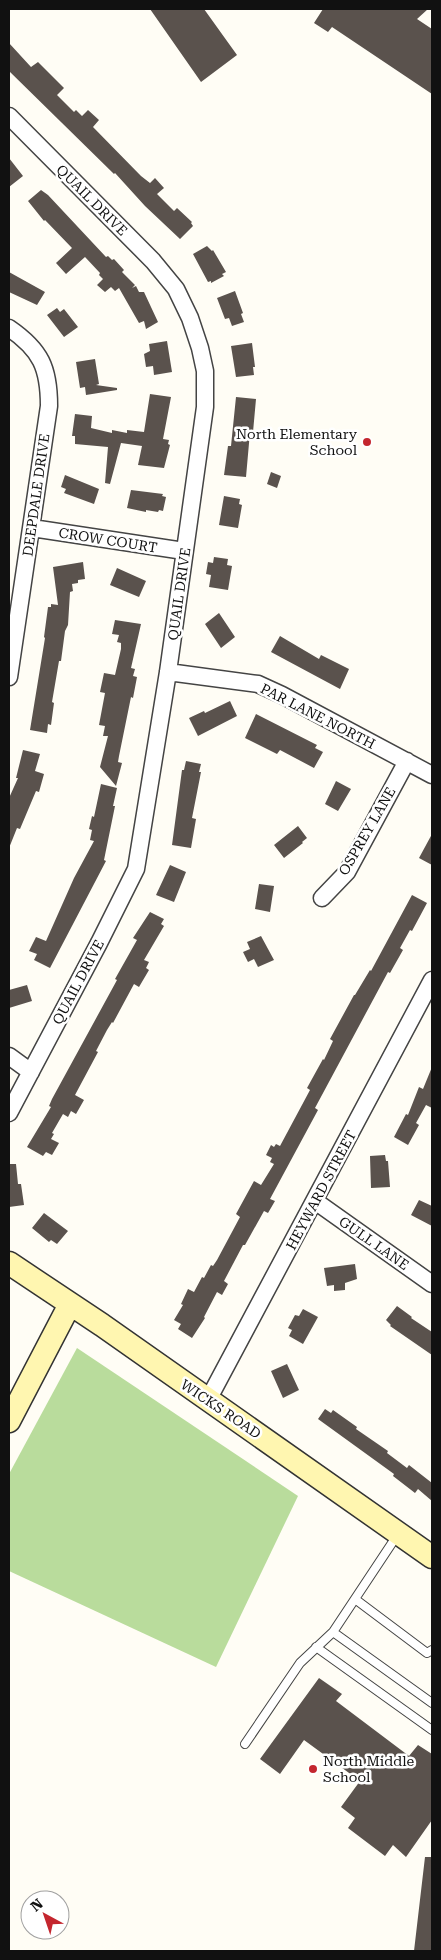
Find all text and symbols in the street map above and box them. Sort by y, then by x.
street label: QUAIL DRIVE [53,161,131,239]
place label: North Elementary School [236,426,358,458]
street label: DEEPDALE DRIVE [19,433,53,557]
marker: North Elementary School [361,436,373,448]
street label: CROW COURT [58,524,158,556]
street label: QUAIL DRIVE [165,547,193,641]
street label: PAR LANE NORTH [258,680,378,752]
street label: OSPREY LANE [335,784,399,878]
street label: QUAIL DRIVE [49,937,107,1027]
street label: HEYWARD STREET [283,1128,359,1252]
street label: GULL LANE [336,1213,412,1273]
street label: WICKS ROAD [178,1376,264,1442]
place label: North Middle School [323,1753,415,1785]
marker: North Middle School [307,1763,319,1775]
north arrow [20,1890,70,1940]
text: N [27,1895,46,1915]

